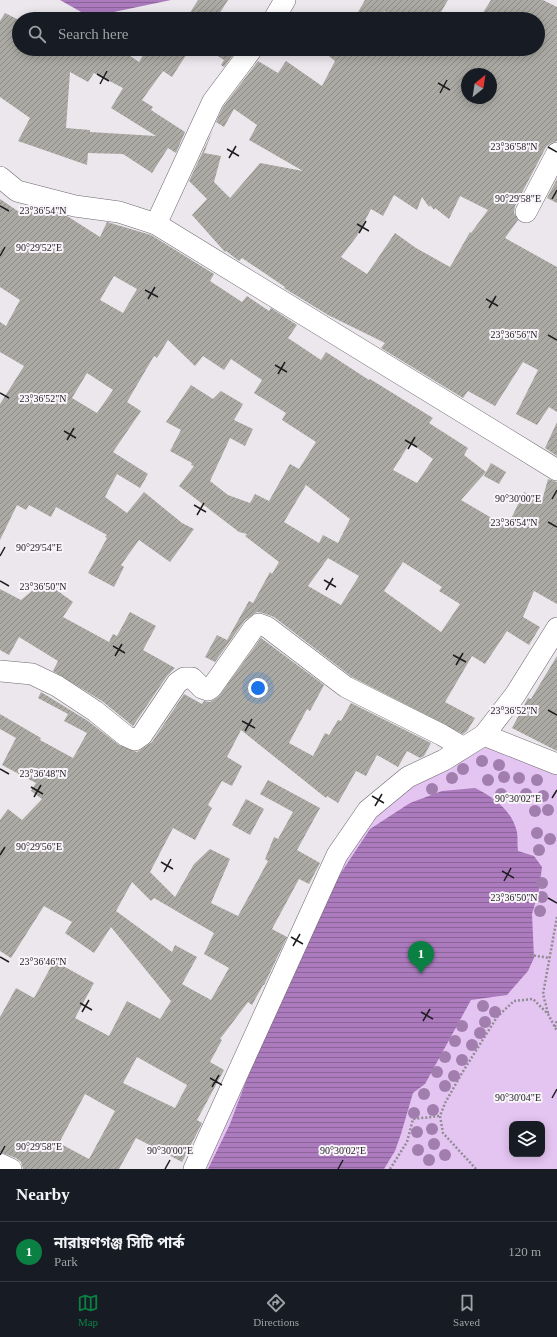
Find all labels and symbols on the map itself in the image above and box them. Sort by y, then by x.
north arrow [461,68,497,104]
text: 23°36'58"N [490,141,538,152]
text: 90°29'58"E [495,193,541,204]
text: 23°36'54"N [19,205,67,216]
text: 90°29'52"E [16,242,62,253]
text: 23°36'56"N [490,329,538,340]
text: 23°36'52"N [19,393,67,404]
text: 90°30'00"E [495,493,541,504]
text: 23°36'54"N [490,517,538,528]
text: 90°29'54"E [16,542,62,553]
text: 23°36'50"N [19,581,67,592]
your location [248,678,268,698]
text: 23°36'52"N [490,705,538,716]
text: 23°36'48"N [19,768,67,779]
text: 90°30'02"E [495,793,541,804]
text: 90°29'56"E [16,841,62,852]
text: 23°36'50"N [490,892,538,903]
pin: 1 [408,941,434,974]
text: 23°36'46"N [19,956,67,967]
text: 90°30'04"E [495,1092,541,1103]
text: 90°29'58"E [16,1141,62,1152]
text: 90°30'00"E [147,1145,193,1156]
text: 90°30'02"E [320,1145,366,1156]

